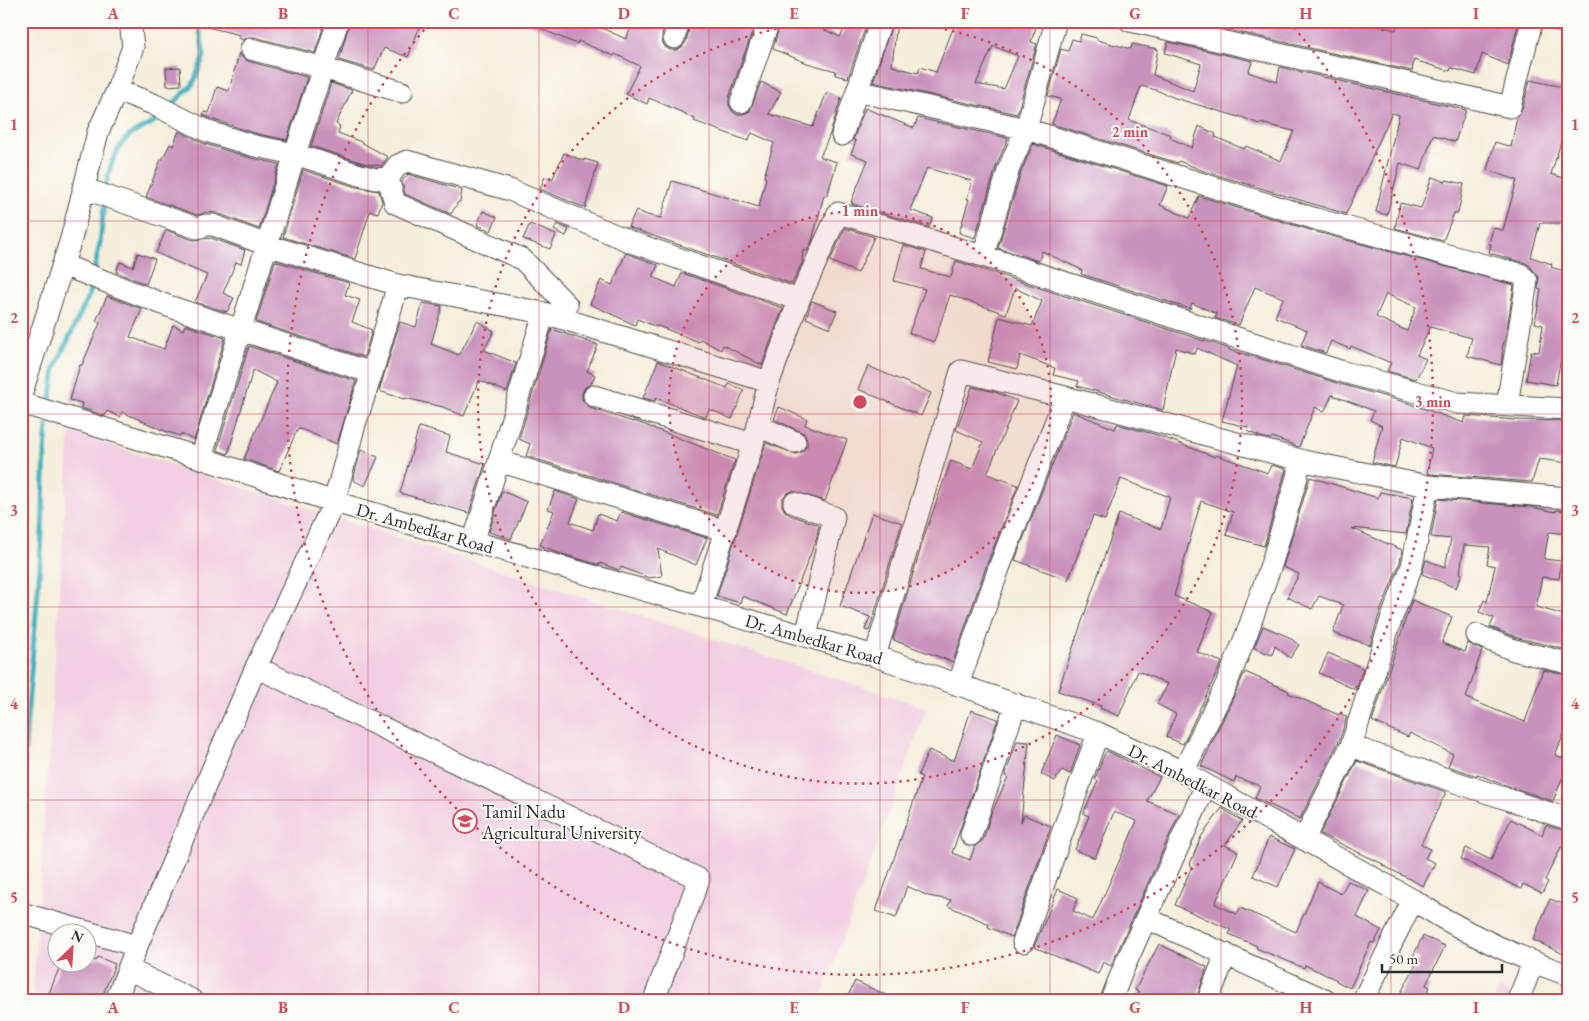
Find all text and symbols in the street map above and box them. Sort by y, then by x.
text: A [106,3,119,24]
text: B [278,3,288,24]
text: C [448,3,460,24]
text: D [618,3,630,24]
text: E [789,3,799,24]
text: F [961,3,970,24]
text: G [1129,3,1141,24]
text: H [1300,3,1313,24]
text: I [1473,3,1479,24]
text: 1 [10,114,18,135]
text: 1 [1571,114,1579,135]
text: 2 min [1112,122,1149,141]
text: 1 min [842,201,879,220]
text: 2 [10,307,19,328]
text: 2 [1571,307,1580,328]
text: 3 min [1415,392,1452,411]
centre of rings [851,393,869,411]
street label: Dr. Ambedkar Road [354,497,497,559]
text: 3 [10,500,18,521]
text: 3 [1571,500,1579,521]
street label: Dr. Ambedkar Road [743,608,886,670]
text: 4 [10,693,19,714]
text: 4 [1571,693,1580,714]
street label: Dr. Ambedkar Road [1125,739,1262,824]
place label: Tamil Nadu Agricultural University [481,800,642,844]
school or university icon: Tamil Nadu Agricultural University [452,808,478,834]
text: 5 [10,887,18,908]
text: 5 [1571,887,1579,908]
north arrow [48,924,98,974]
text: N [69,926,87,947]
scale bar [1382,941,1502,973]
text: 50 m [1389,949,1418,968]
text: A [106,997,119,1018]
text: B [278,997,288,1018]
text: C [448,997,460,1018]
text: D [618,997,630,1018]
text: E [789,997,799,1018]
text: F [961,997,970,1018]
text: G [1129,997,1141,1018]
text: H [1300,997,1313,1018]
text: I [1473,997,1479,1018]

